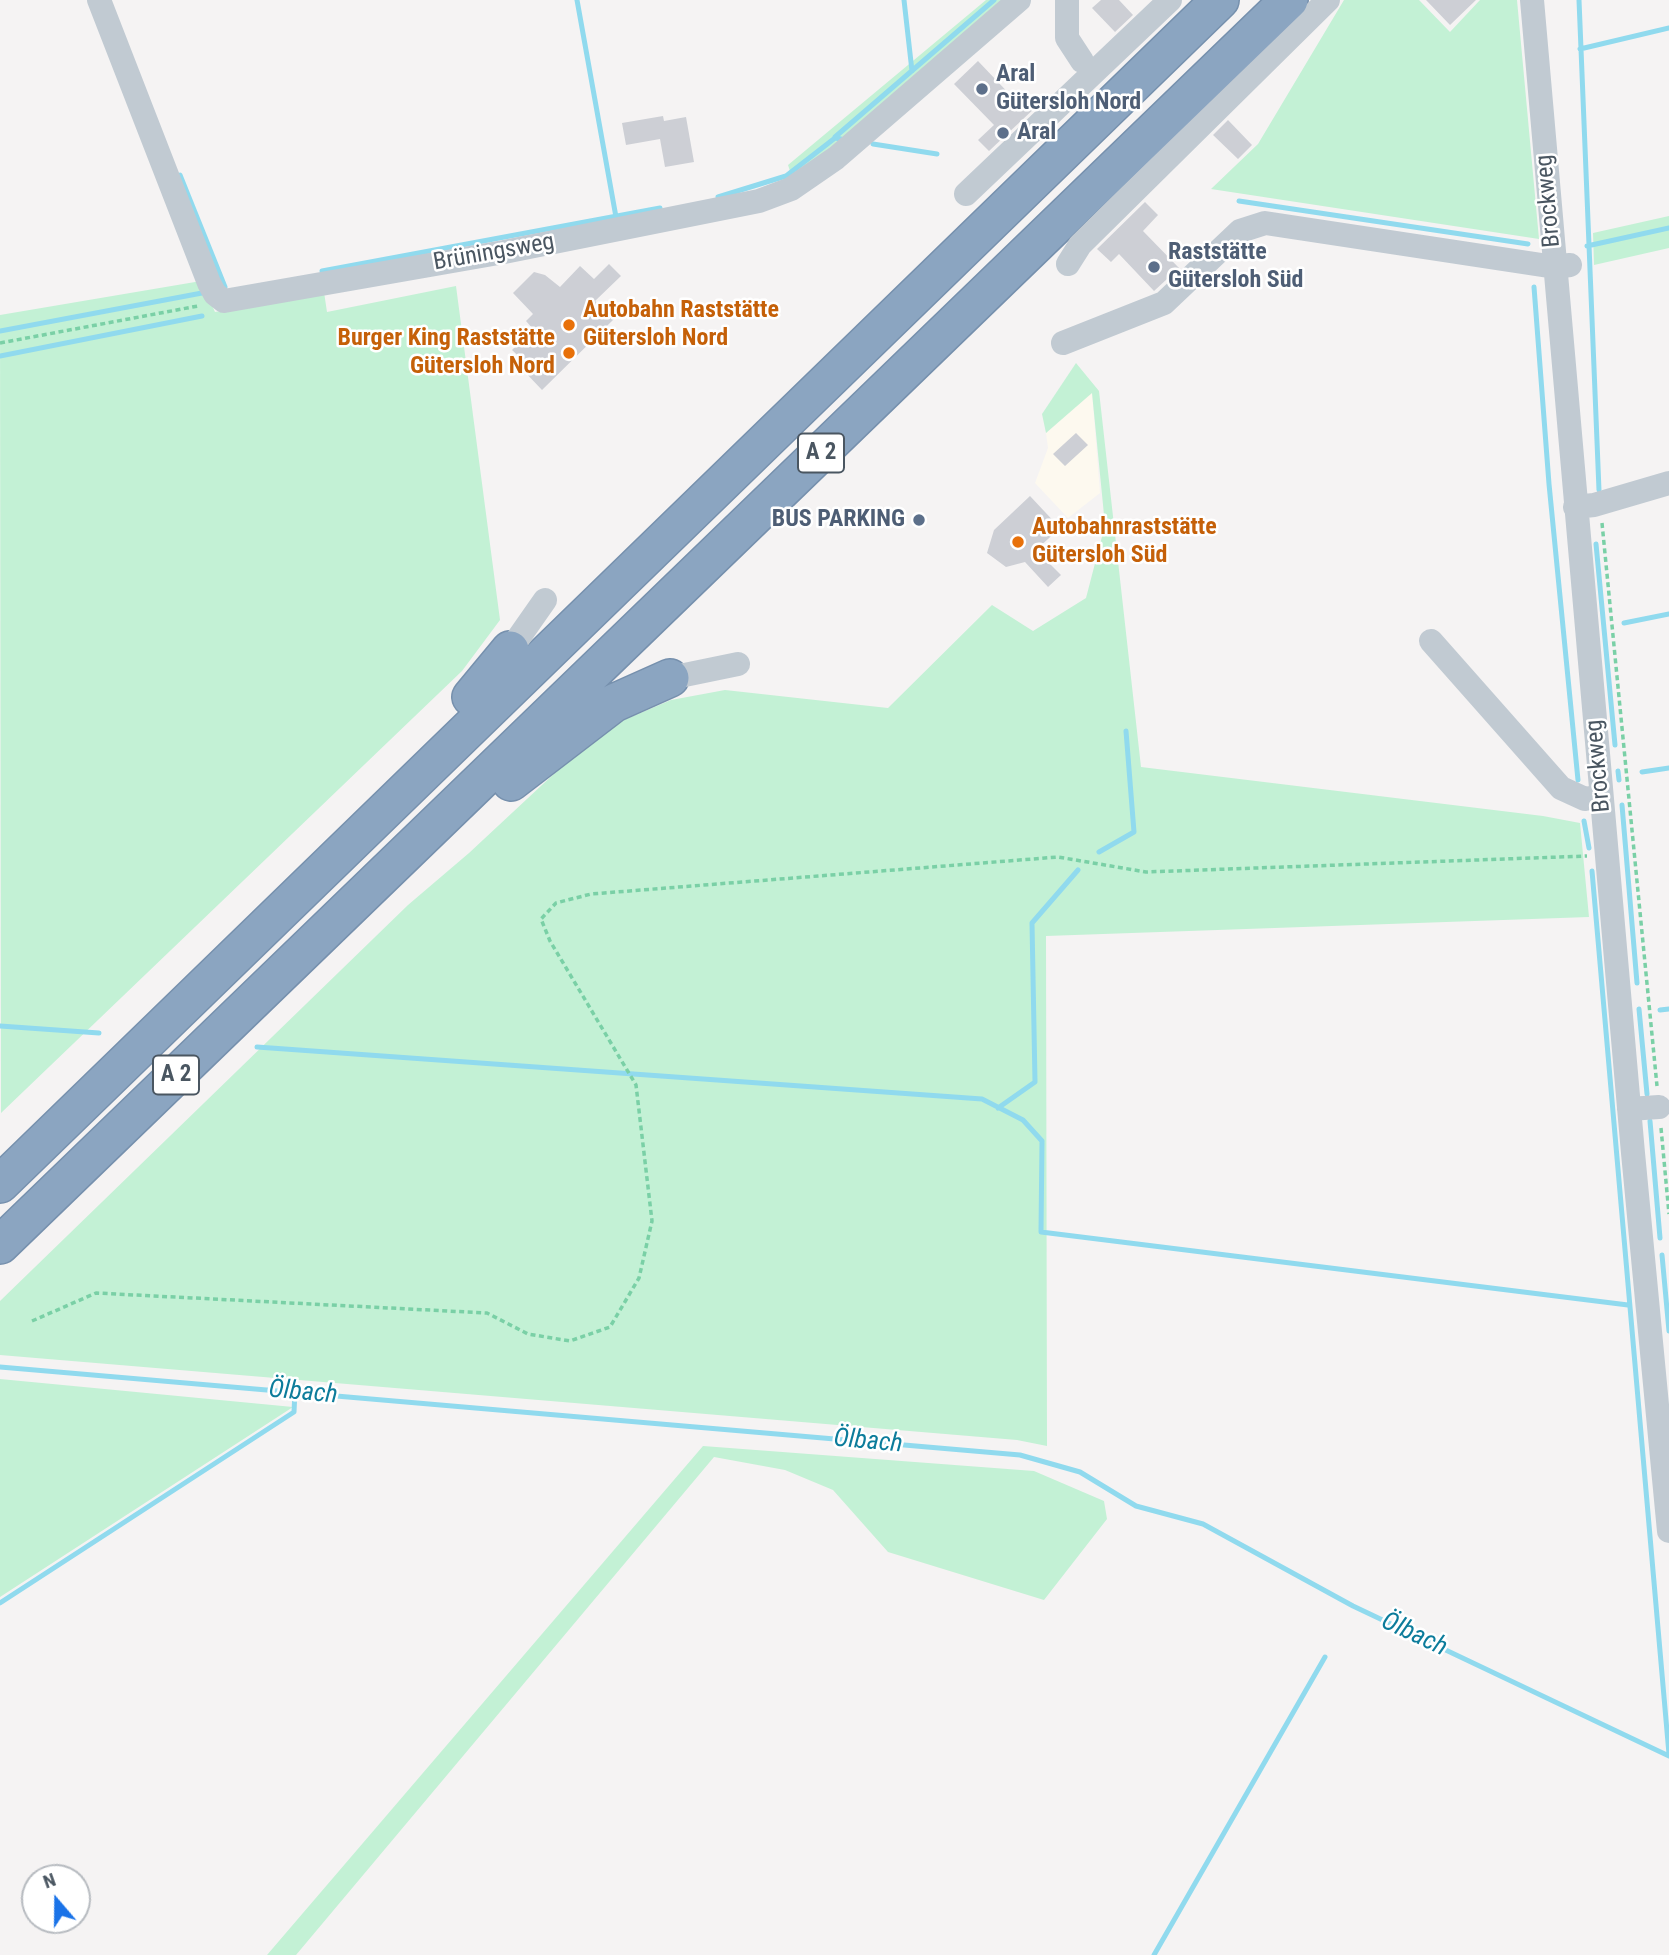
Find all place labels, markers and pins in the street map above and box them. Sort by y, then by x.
place label: Aral Gütersloh Nord [996,61,1141,117]
marker: Aral Gütersloh Nord [974,81,990,97]
place label: Aral [1017,119,1056,147]
marker: Aral [995,125,1011,141]
place label: Raststätte Gütersloh Süd [1168,239,1304,295]
marker: Raststätte Gütersloh Süd [1146,259,1162,275]
place label: Autobahn Raststätte Gütersloh Nord [583,297,779,353]
marker: Autobahn Raststätte Gütersloh Nord [561,317,577,333]
place label: Burger King Raststätte Gütersloh Nord [338,325,555,381]
marker: Burger King Raststätte Gütersloh Nord [561,345,577,361]
place label: BUS PARKING [772,506,905,534]
marker: BUS PARKING [911,512,927,528]
place label: Autobahnraststätte Gütersloh Süd [1032,514,1217,570]
marker: Autobahnraststätte Gütersloh Süd [1010,534,1026,550]

